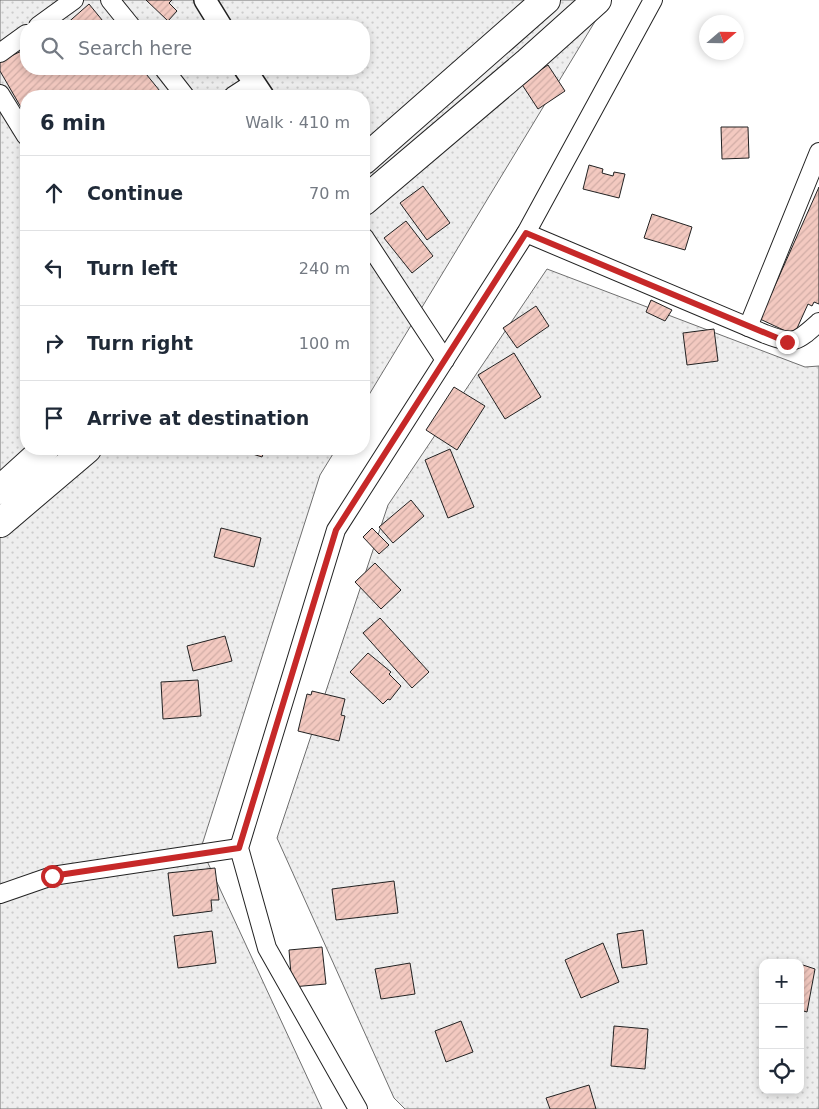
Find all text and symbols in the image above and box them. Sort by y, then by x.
north arrow [699,15,744,60]
search box [20,20,370,75]
icon: search [38,34,66,62]
text: Search here [78,37,192,59]
text: 6 min [40,111,106,135]
text: Walk · 410 m [245,113,350,132]
icon: ahead [40,179,68,207]
text: Continue [87,182,183,204]
text: 70 m [309,184,350,203]
icon: left [40,254,68,282]
text: Turn left [87,257,178,279]
text: 240 m [299,259,350,278]
icon: right [40,329,68,357]
route end [776,331,799,354]
text: Turn right [87,332,193,354]
text: 100 m [299,334,350,353]
icon: arrive [40,404,68,432]
text: Arrive at destination [87,407,309,429]
route start [41,865,64,888]
map controls [759,959,804,1094]
button: + [759,959,804,1004]
button: − [759,1004,804,1049]
button: locate [759,1049,804,1094]

